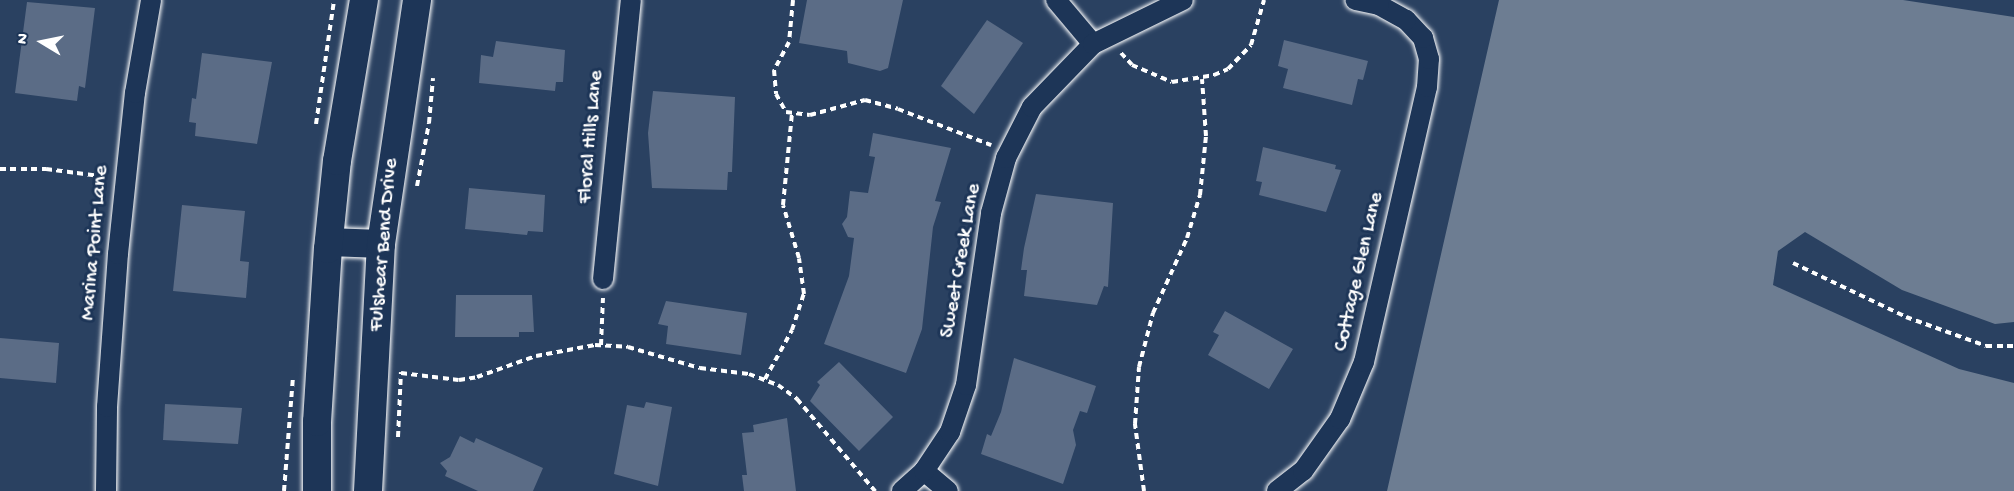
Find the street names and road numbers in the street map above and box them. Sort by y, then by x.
street label: Floral Hills Lane [574,69,610,205]
street label: Fulshear Bend Drive [365,157,405,333]
street label: Marina Point Lane [77,164,115,322]
street label: Sweet Creek Lane [936,182,988,340]
street label: Cottage Glen Lane [1329,190,1391,354]

